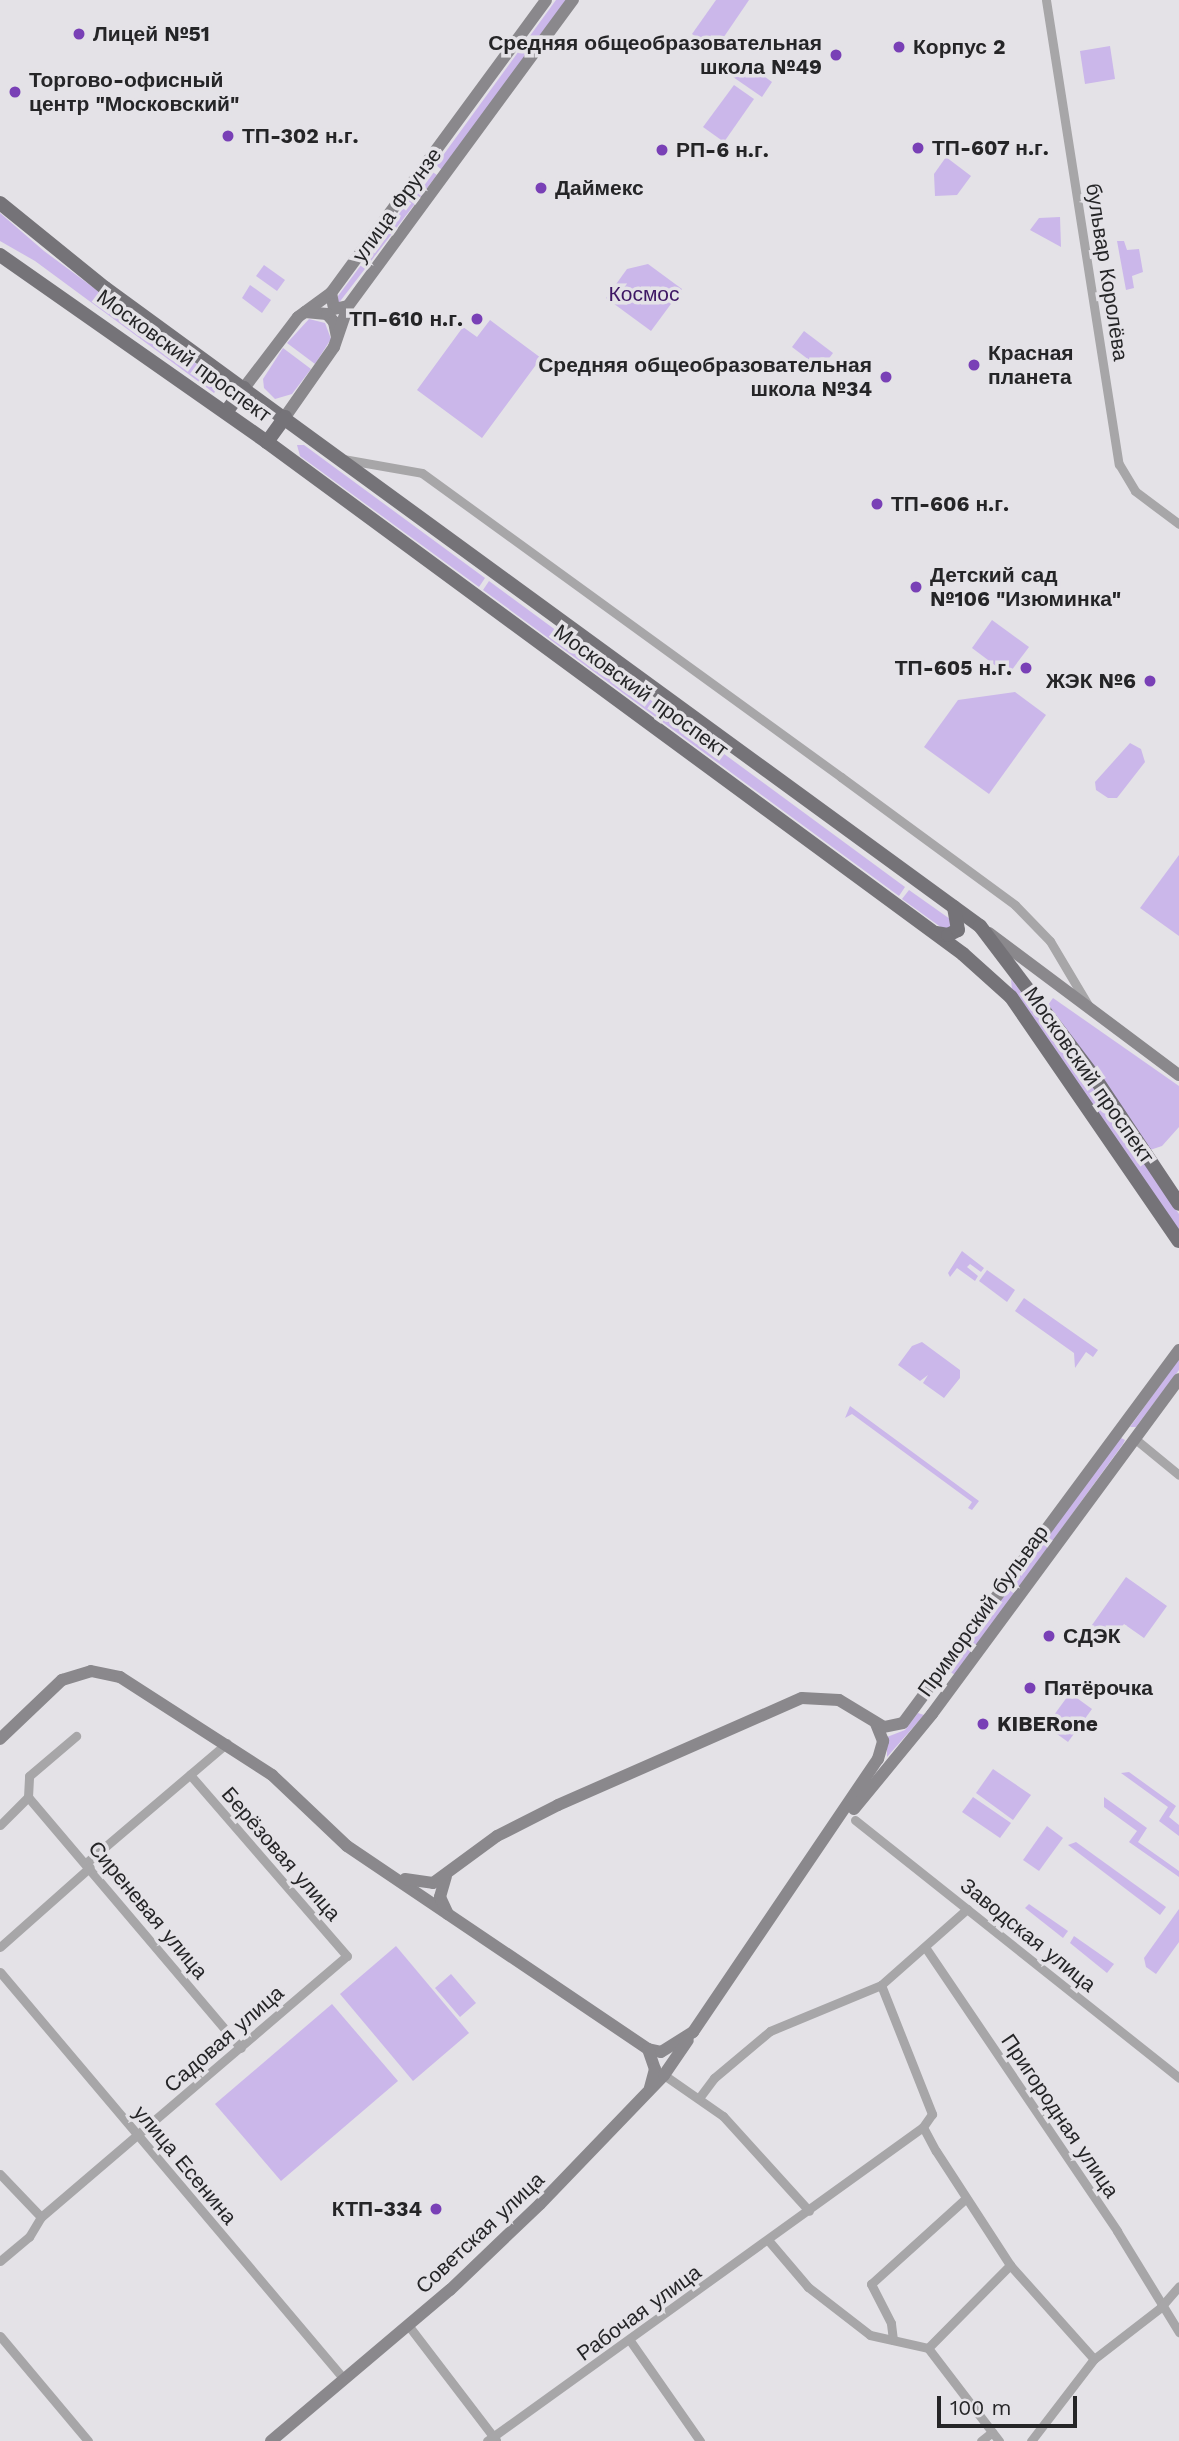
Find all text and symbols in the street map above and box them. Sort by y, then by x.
place label: Лицей №51 [93,21,210,47]
marker: Лицей №51 [71,26,87,42]
place label: Средняя общеобразовательная школа №49 [488,30,822,80]
place label: Корпус 2 [913,34,1006,60]
marker: Корпус 2 [891,39,907,55]
marker: Средняя общеобразовательная школа №49 [828,47,844,63]
place label: Торгово-офисный центр "Московский" [29,67,239,117]
marker: Торгово-офисный центр "Московский" [7,84,23,100]
place label: ТП-302 н.г. [242,123,358,149]
marker: ТП-302 н.г. [220,128,236,144]
place label: ТП-607 н.г. [932,135,1049,161]
place label: РП-6 н.г. [676,137,769,163]
marker: ТП-607 н.г. [910,140,926,156]
marker: РП-6 н.г. [654,142,670,158]
street label: улица Фрунзе [347,143,447,267]
place label: Даймекс [555,175,644,201]
marker: Даймекс [533,180,549,196]
street label: бульвар Королёва [1081,181,1133,363]
park label: Космос [608,281,680,307]
street label: Московский проспект [92,284,276,428]
place label: ТП-610 н.г. [349,306,463,332]
marker: ТП-610 н.г. [469,311,485,327]
place label: Красная планета [988,340,1074,390]
place label: Средняя общеобразовательная школа №34 [538,352,872,402]
marker: Красная планета [966,357,982,373]
marker: Средняя общеобразовательная школа №34 [878,369,894,385]
place label: ТП-606 н.г. [891,491,1009,517]
marker: ТП-606 н.г. [869,496,885,512]
place label: Детский сад №106 "Изюминка" [930,562,1121,612]
marker: Детский сад №106 "Изюминка" [908,579,924,595]
street label: Московский проспект [549,619,733,763]
place label: ТП-605 н.г. [895,655,1012,681]
marker: ТП-605 н.г. [1018,660,1034,676]
place label: ЖЭК №6 [1046,668,1136,694]
marker: ЖЭК №6 [1142,673,1158,689]
street label: Московский проспект [1019,982,1159,1168]
street label: Приморский бульвар [912,1520,1054,1702]
place label: СДЭК [1063,1623,1121,1649]
marker: СДЭК [1041,1628,1057,1644]
place label: Пятёрочка [1044,1675,1153,1701]
marker: Пятёрочка [1022,1680,1038,1696]
place label: KIBERone [997,1711,1098,1737]
marker: KIBERone [975,1716,991,1732]
street label: Берёзовая улица [216,1782,346,1926]
street label: Сиреневая улица [83,1836,213,1984]
street label: Заводская улица [955,1873,1101,1997]
street label: Садовая улица [159,1980,289,2098]
street label: Пригородная улица [996,2029,1124,2203]
street label: улица Есенина [128,2100,242,2230]
street label: Советская улица [411,2167,549,2299]
place label: КТП-334 [332,2196,422,2222]
marker: КТП-334 [428,2201,444,2217]
street label: Рабочая улица [572,2260,706,2366]
scale bar [941,2382,1081,2426]
text: 100 m [950,2395,1012,2420]

